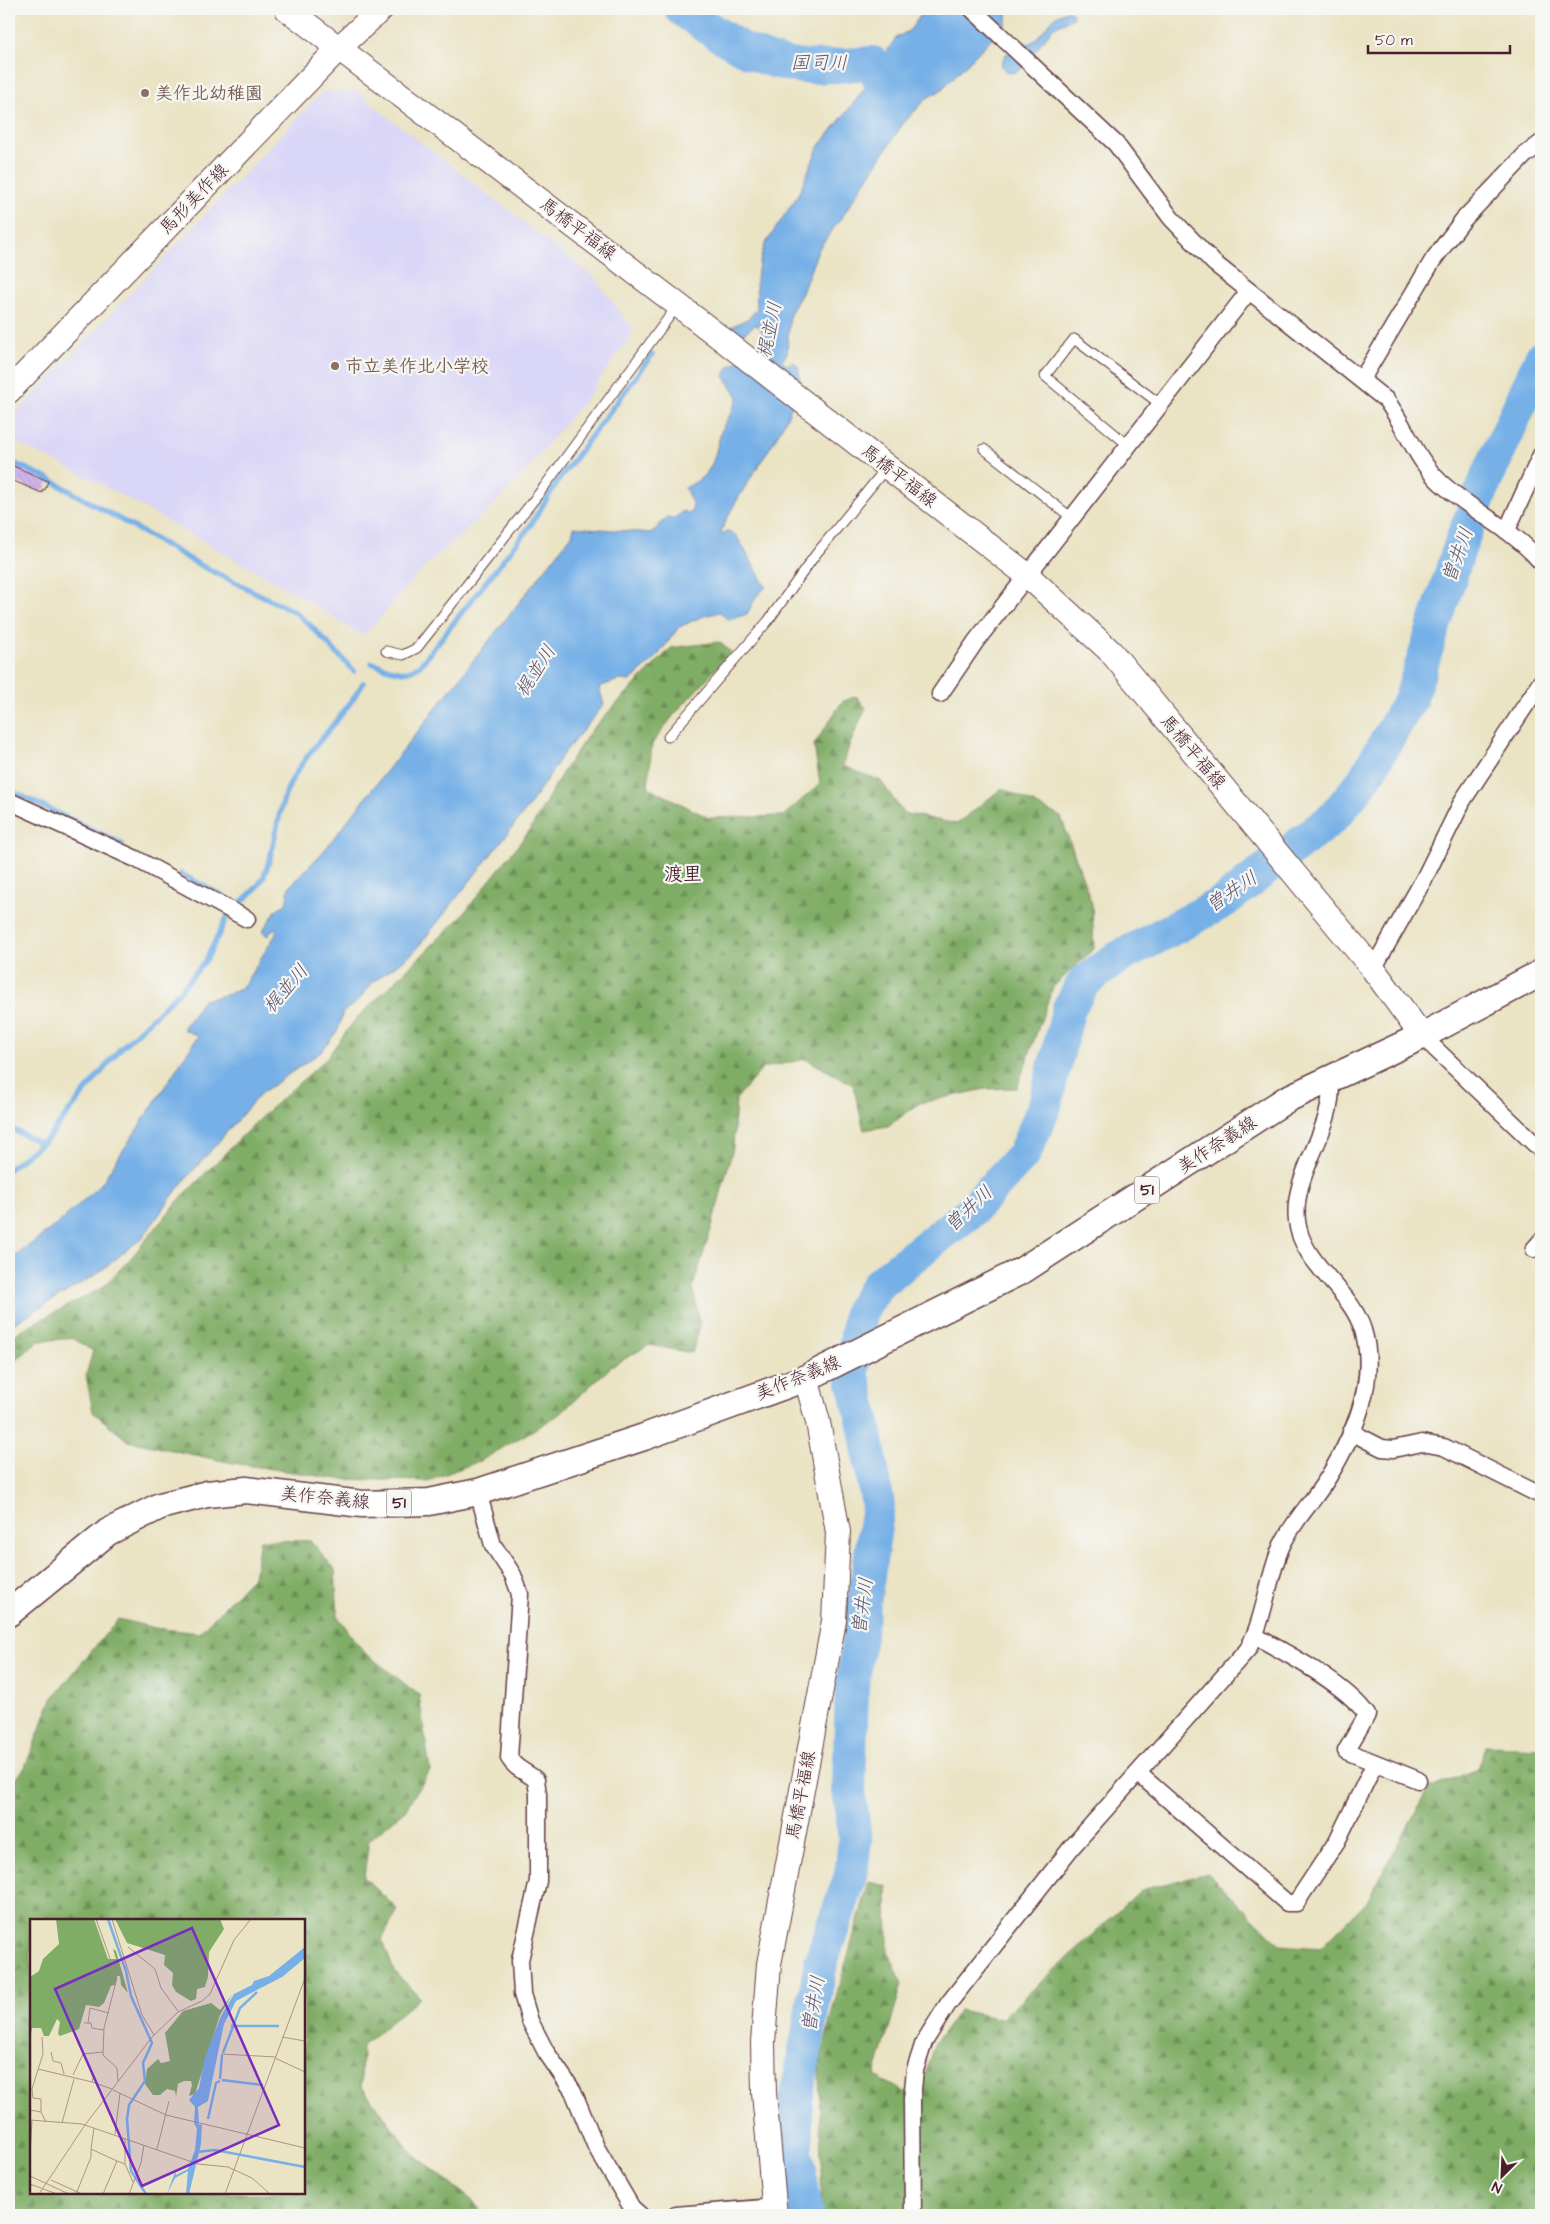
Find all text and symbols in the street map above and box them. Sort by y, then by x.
scale bar [1368,22,1510,54]
text: 50 m [1375,30,1413,51]
water label: 国司川 [790,50,848,77]
place label: 美作北幼稚園 [155,81,263,106]
marker: 美作北幼稚園 [139,87,151,99]
street label: 馬形美作線 [154,158,234,240]
street label: 馬橋平福線 [535,192,621,266]
water label: 梶並川 [751,299,789,361]
place label: 市立美作北小学校 [345,354,489,379]
marker: 市立美作北小学校 [329,360,341,372]
street label: 馬橋平福線 [856,438,942,514]
water label: 曽井川 [1436,524,1480,586]
water label: 梶並川 [509,640,563,702]
street label: 馬橋平福線 [1154,709,1232,795]
district label: 渡里 [664,861,702,888]
water label: 曽井川 [1201,865,1263,919]
water label: 梶並川 [257,959,315,1019]
street label: 美作奈義線 [1172,1110,1262,1180]
road number: 51 [1134,1176,1160,1204]
water label: 曽井川 [939,1180,999,1238]
street label: 美作奈義線 [752,1350,844,1406]
street label: 美作奈義線 [279,1481,371,1515]
road number: 51 [386,1490,412,1516]
water label: 曽井川 [846,1576,880,1636]
street label: 馬橋平福線 [780,1748,822,1842]
inset map [30,1919,305,2194]
water label: 曽井川 [796,1974,832,2034]
north arrow [1478,2152,1528,2202]
text: N [1489,2176,1505,2198]

